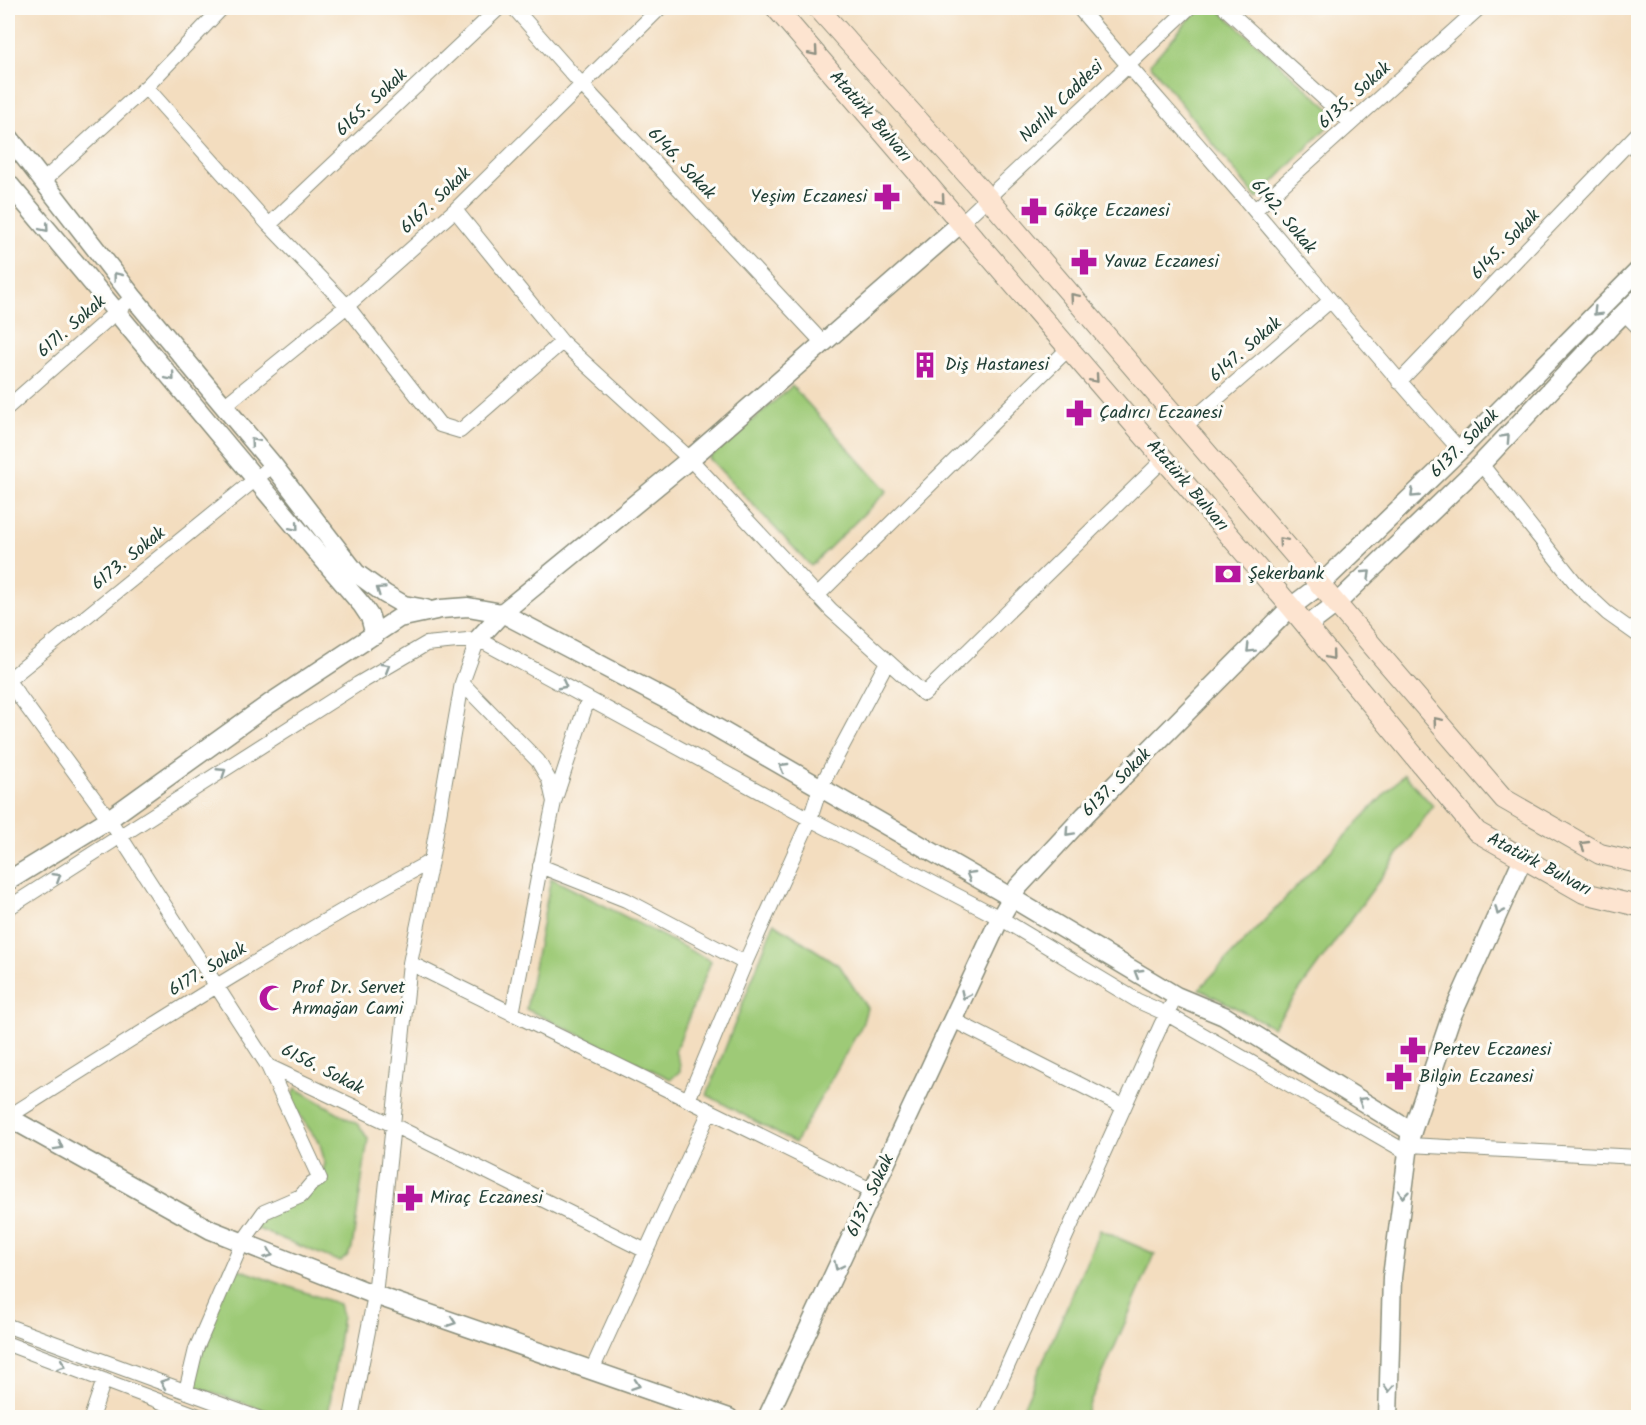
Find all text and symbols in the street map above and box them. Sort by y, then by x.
one-way arrow [807,45,818,56]
street label: Narlık Caddesi [1013,53,1112,150]
street label: 6135. Sokak [1312,55,1399,137]
street label: 6165. Sokak [329,61,415,144]
street label: Atatürk Bulvarı [821,64,919,170]
street label: 6146. Sokak [640,121,723,207]
street label: 6167. Sokak [394,160,479,242]
street label: 6142. Sokak [1243,173,1324,261]
pharmacy icon: Yeşim Eczanesi [872,182,902,212]
place label: Yeşim Eczanesi [751,183,868,212]
one-way arrow [934,193,945,204]
pharmacy icon: Gökçe Eczanesi [1019,196,1049,226]
place label: Gökçe Eczanesi [1054,197,1170,226]
street label: 6145. Sokak [1464,202,1548,287]
one-way arrow [38,221,49,232]
pharmacy icon: Yavuz Eczanesi [1069,247,1099,277]
place label: Yavuz Eczanesi [1104,248,1219,277]
one-way arrow [113,271,124,282]
street label: 6171. Sokak [31,288,114,366]
one-way arrow [1070,293,1081,304]
one-way arrow [1594,305,1605,316]
street label: 6147. Sokak [1203,310,1289,390]
building icon: Diş Hastanesi [910,350,940,380]
place label: Diş Hastanesi [945,351,1050,380]
one-way arrow [164,370,175,381]
one-way arrow [1088,372,1099,383]
pharmacy icon: Çadırcı Eczanesi [1064,398,1094,428]
place label: Çadırcı Eczanesi [1099,399,1223,428]
street label: 6137. Sokak [1423,402,1507,486]
street label: Atatürk Bulvarı [1138,433,1236,539]
one-way arrow [1499,434,1510,445]
one-way arrow [251,438,262,449]
one-way arrow [1411,487,1421,498]
street label: 6173. Sokak [85,519,173,598]
one-way arrow [288,520,299,531]
one-way arrow [1279,537,1290,548]
bank icon: Şekerbank [1213,559,1243,589]
place label: Şekerbank [1248,560,1325,589]
one-way arrow [1360,571,1371,582]
one-way arrow [376,586,387,597]
one-way arrow [1247,641,1258,652]
one-way arrow [1324,649,1335,660]
one-way arrow [380,663,390,675]
one-way arrow [557,678,567,689]
one-way arrow [1433,717,1444,728]
street label: 6137. Sokak [1075,741,1159,825]
one-way arrow [779,762,789,774]
one-way arrow [215,768,226,779]
street label: Atatürk Bulvarı [1482,825,1596,905]
one-way arrow [1065,826,1076,836]
one-way arrow [1579,841,1590,852]
one-way arrow [966,870,977,882]
one-way arrow [51,872,61,884]
one-way arrow [1494,905,1506,916]
street label: 6177. Sokak [163,935,253,1005]
one-way arrow [1134,969,1145,981]
place label: Prof Dr. Servet Armağan Cami [292,974,406,1024]
mosque icon: Prof Dr. Servet Armağan Cami [257,983,287,1013]
one-way arrow [960,988,972,999]
pharmacy icon: Pertev Eczanesi [1398,1035,1428,1065]
place label: Pertev Eczanesi [1433,1036,1552,1065]
street label: 6156. Sokak [275,1037,369,1104]
pharmacy icon: Bilgin Eczanesi [1384,1062,1414,1092]
place label: Bilgin Eczanesi [1419,1063,1534,1092]
one-way arrow [1358,1097,1368,1109]
one-way arrow [52,1139,63,1150]
street label: 6137. Sokak [839,1149,903,1242]
pharmacy icon: Miraç Eczanesi [395,1183,425,1213]
place label: Miraç Eczanesi [430,1184,543,1213]
one-way arrow [1397,1189,1410,1198]
one-way arrow [263,1246,274,1259]
one-way arrow [833,1260,845,1271]
one-way arrow [446,1315,457,1327]
one-way arrow [56,1357,67,1370]
one-way arrow [159,1378,170,1391]
one-way arrow [630,1378,641,1391]
one-way arrow [1383,1384,1395,1393]

